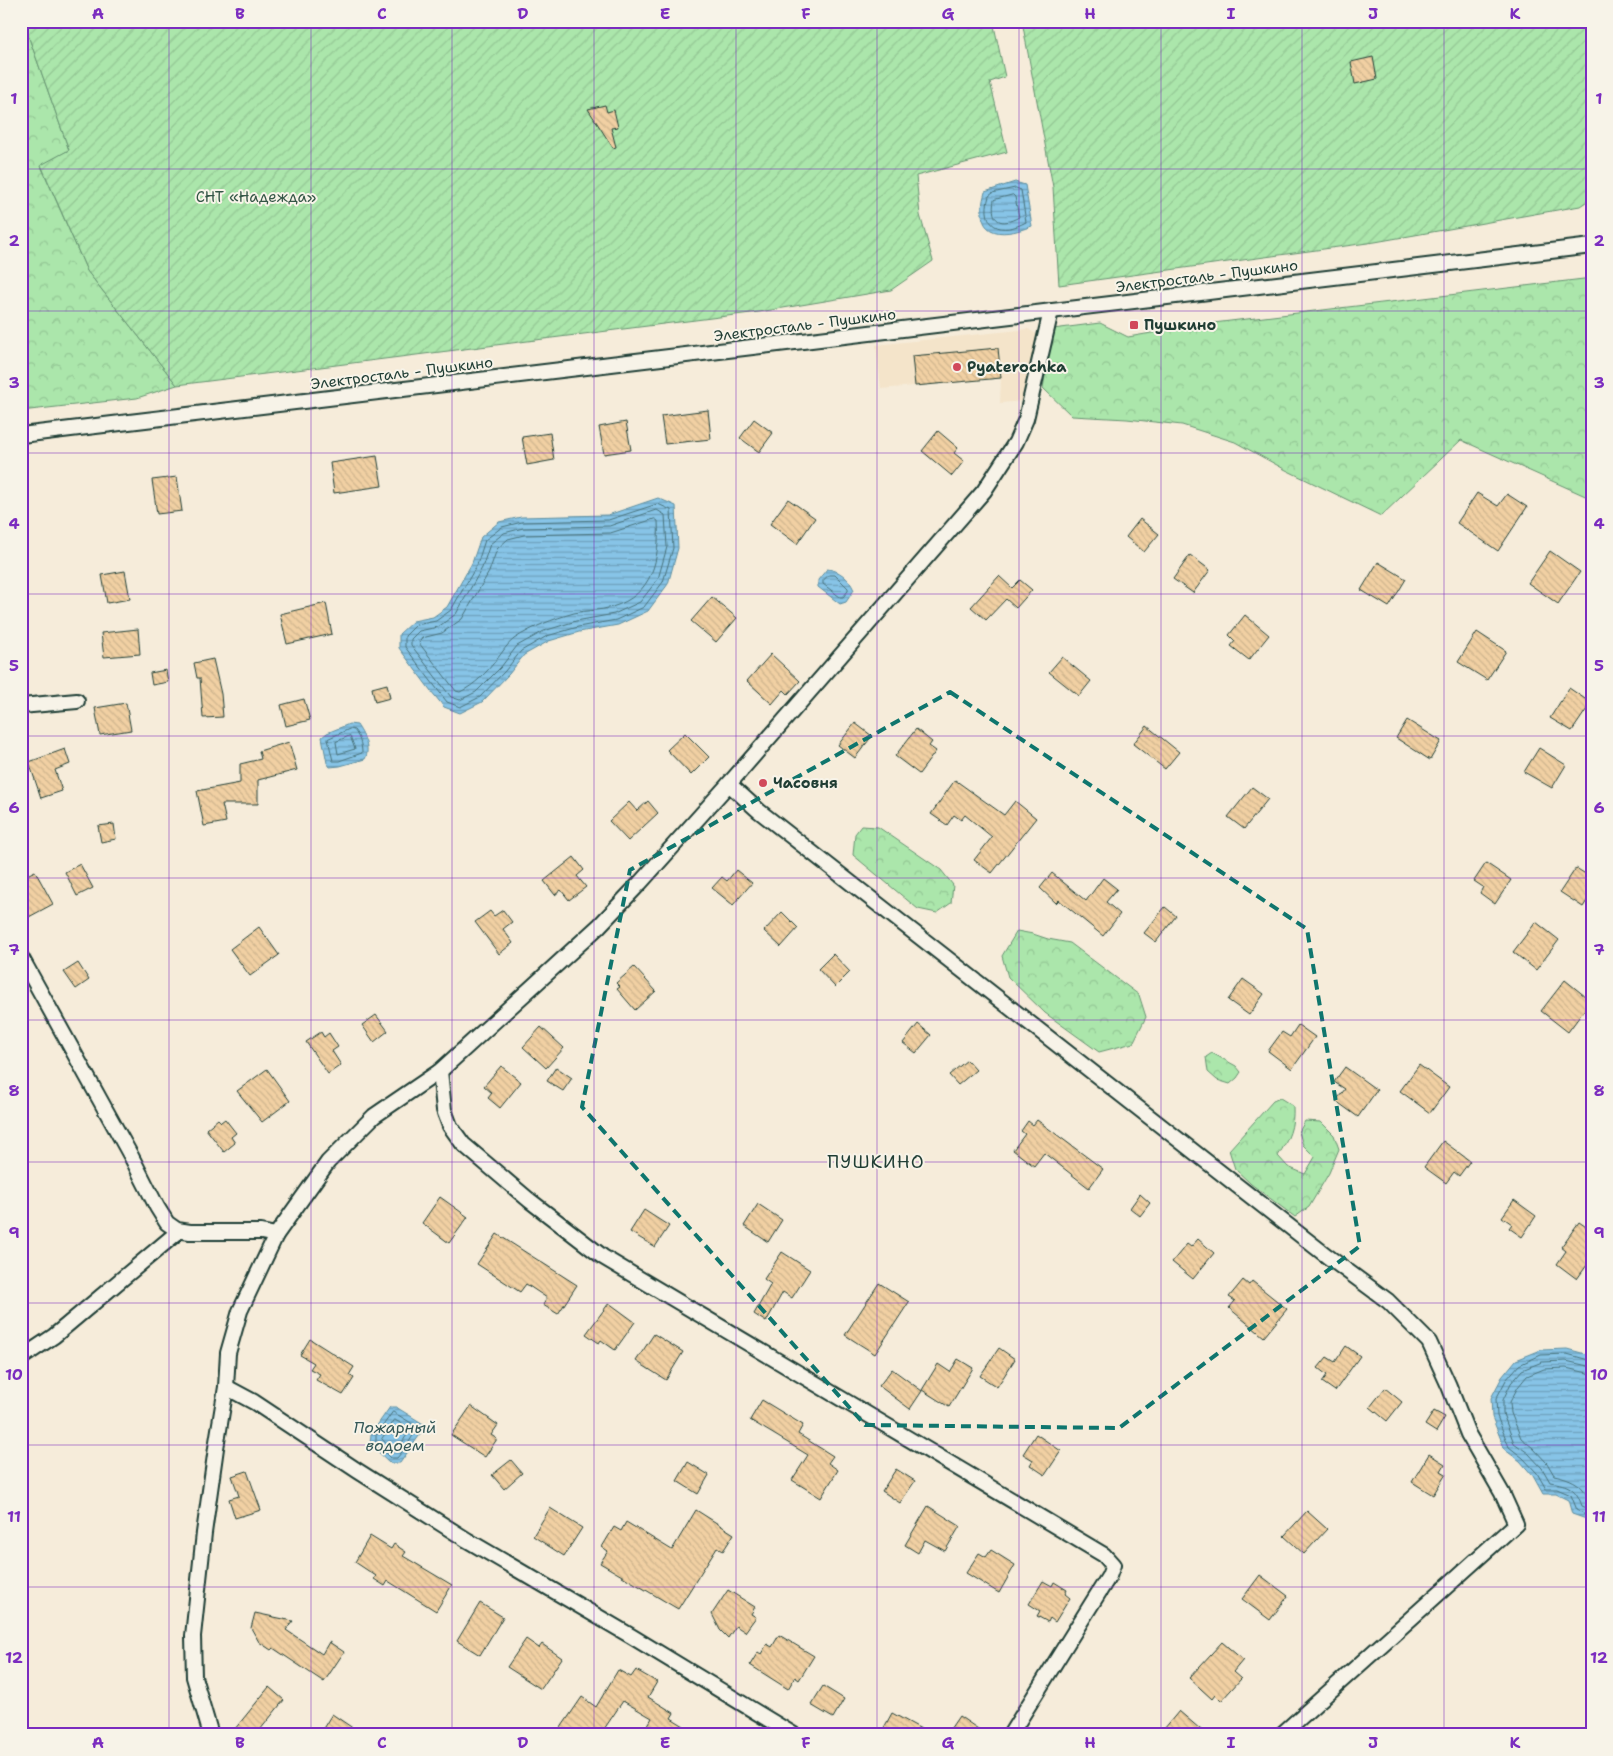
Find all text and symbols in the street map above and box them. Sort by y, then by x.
text: A [92,3,104,24]
text: B [235,3,245,24]
text: C [377,3,387,24]
text: D [517,3,529,24]
text: E [660,3,670,24]
text: F [801,3,811,24]
text: G [942,3,955,24]
text: H [1084,3,1096,24]
text: I [1227,3,1236,24]
text: J [1368,3,1378,24]
text: K [1510,3,1521,24]
text: 1 [10,88,18,109]
text: 1 [1595,88,1603,109]
park label: СНТ «Надежда» [196,187,316,207]
text: 2 [8,230,20,251]
text: 2 [1593,230,1605,251]
street label: Электросталь - Пушкино [1115,255,1299,297]
street label: Электросталь - Пушкино [713,304,897,346]
place label: Пушкино [1144,315,1216,335]
marker: Пушкино [1128,319,1140,331]
street label: Электросталь - Пушкино [310,352,494,394]
place label: Pyaterochka [967,357,1067,377]
marker: Pyaterochka [951,361,963,373]
text: 3 [8,372,20,393]
text: 3 [1593,372,1605,393]
text: 4 [8,513,20,534]
text: 4 [1593,513,1605,534]
text: 5 [9,655,19,676]
text: 5 [1594,655,1604,676]
place label: Часовня [773,773,838,793]
marker: Часовня [757,777,769,789]
text: 6 [8,797,20,818]
text: 6 [1593,797,1605,818]
text: 7 [8,939,20,960]
text: 7 [1593,939,1605,960]
text: 8 [8,1080,20,1101]
text: 8 [1593,1080,1605,1101]
district label: ПУШКИНО [827,1150,925,1174]
text: 9 [8,1222,20,1243]
text: 9 [1593,1222,1605,1243]
text: 10 [5,1364,23,1385]
text: 10 [1590,1364,1608,1385]
water label: Пожарный водоем [354,1417,436,1456]
text: 11 [7,1506,21,1527]
text: 11 [1592,1506,1606,1527]
text: 12 [5,1647,23,1668]
text: 12 [1590,1647,1608,1668]
text: A [92,1732,104,1753]
text: B [235,1732,245,1753]
text: C [377,1732,387,1753]
text: D [517,1732,529,1753]
text: E [660,1732,670,1753]
text: F [801,1732,811,1753]
text: G [942,1732,955,1753]
text: H [1084,1732,1096,1753]
text: I [1227,1732,1236,1753]
text: J [1368,1732,1378,1753]
text: K [1510,1732,1521,1753]

